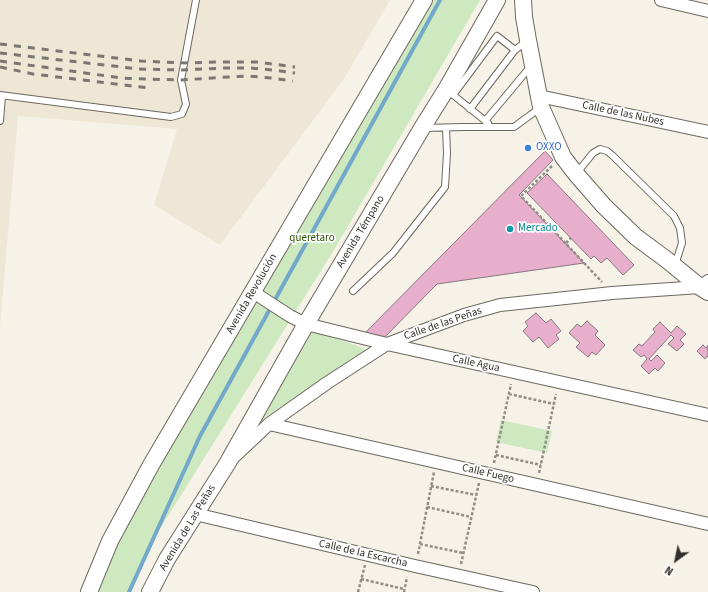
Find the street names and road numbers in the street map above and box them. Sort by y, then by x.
street label: Calle de las Nubes [581,99,665,129]
street label: Avenida Témpano [334,193,388,271]
street label: Avenida Revolución [224,252,280,336]
street label: Calle de las Peñas [402,304,484,344]
street label: Calle Agua [451,353,501,375]
street label: Calle Fuego [461,462,515,486]
street label: Avenida de Las Peñas [157,483,219,573]
street label: Calle de la Escarcha [317,537,409,571]

